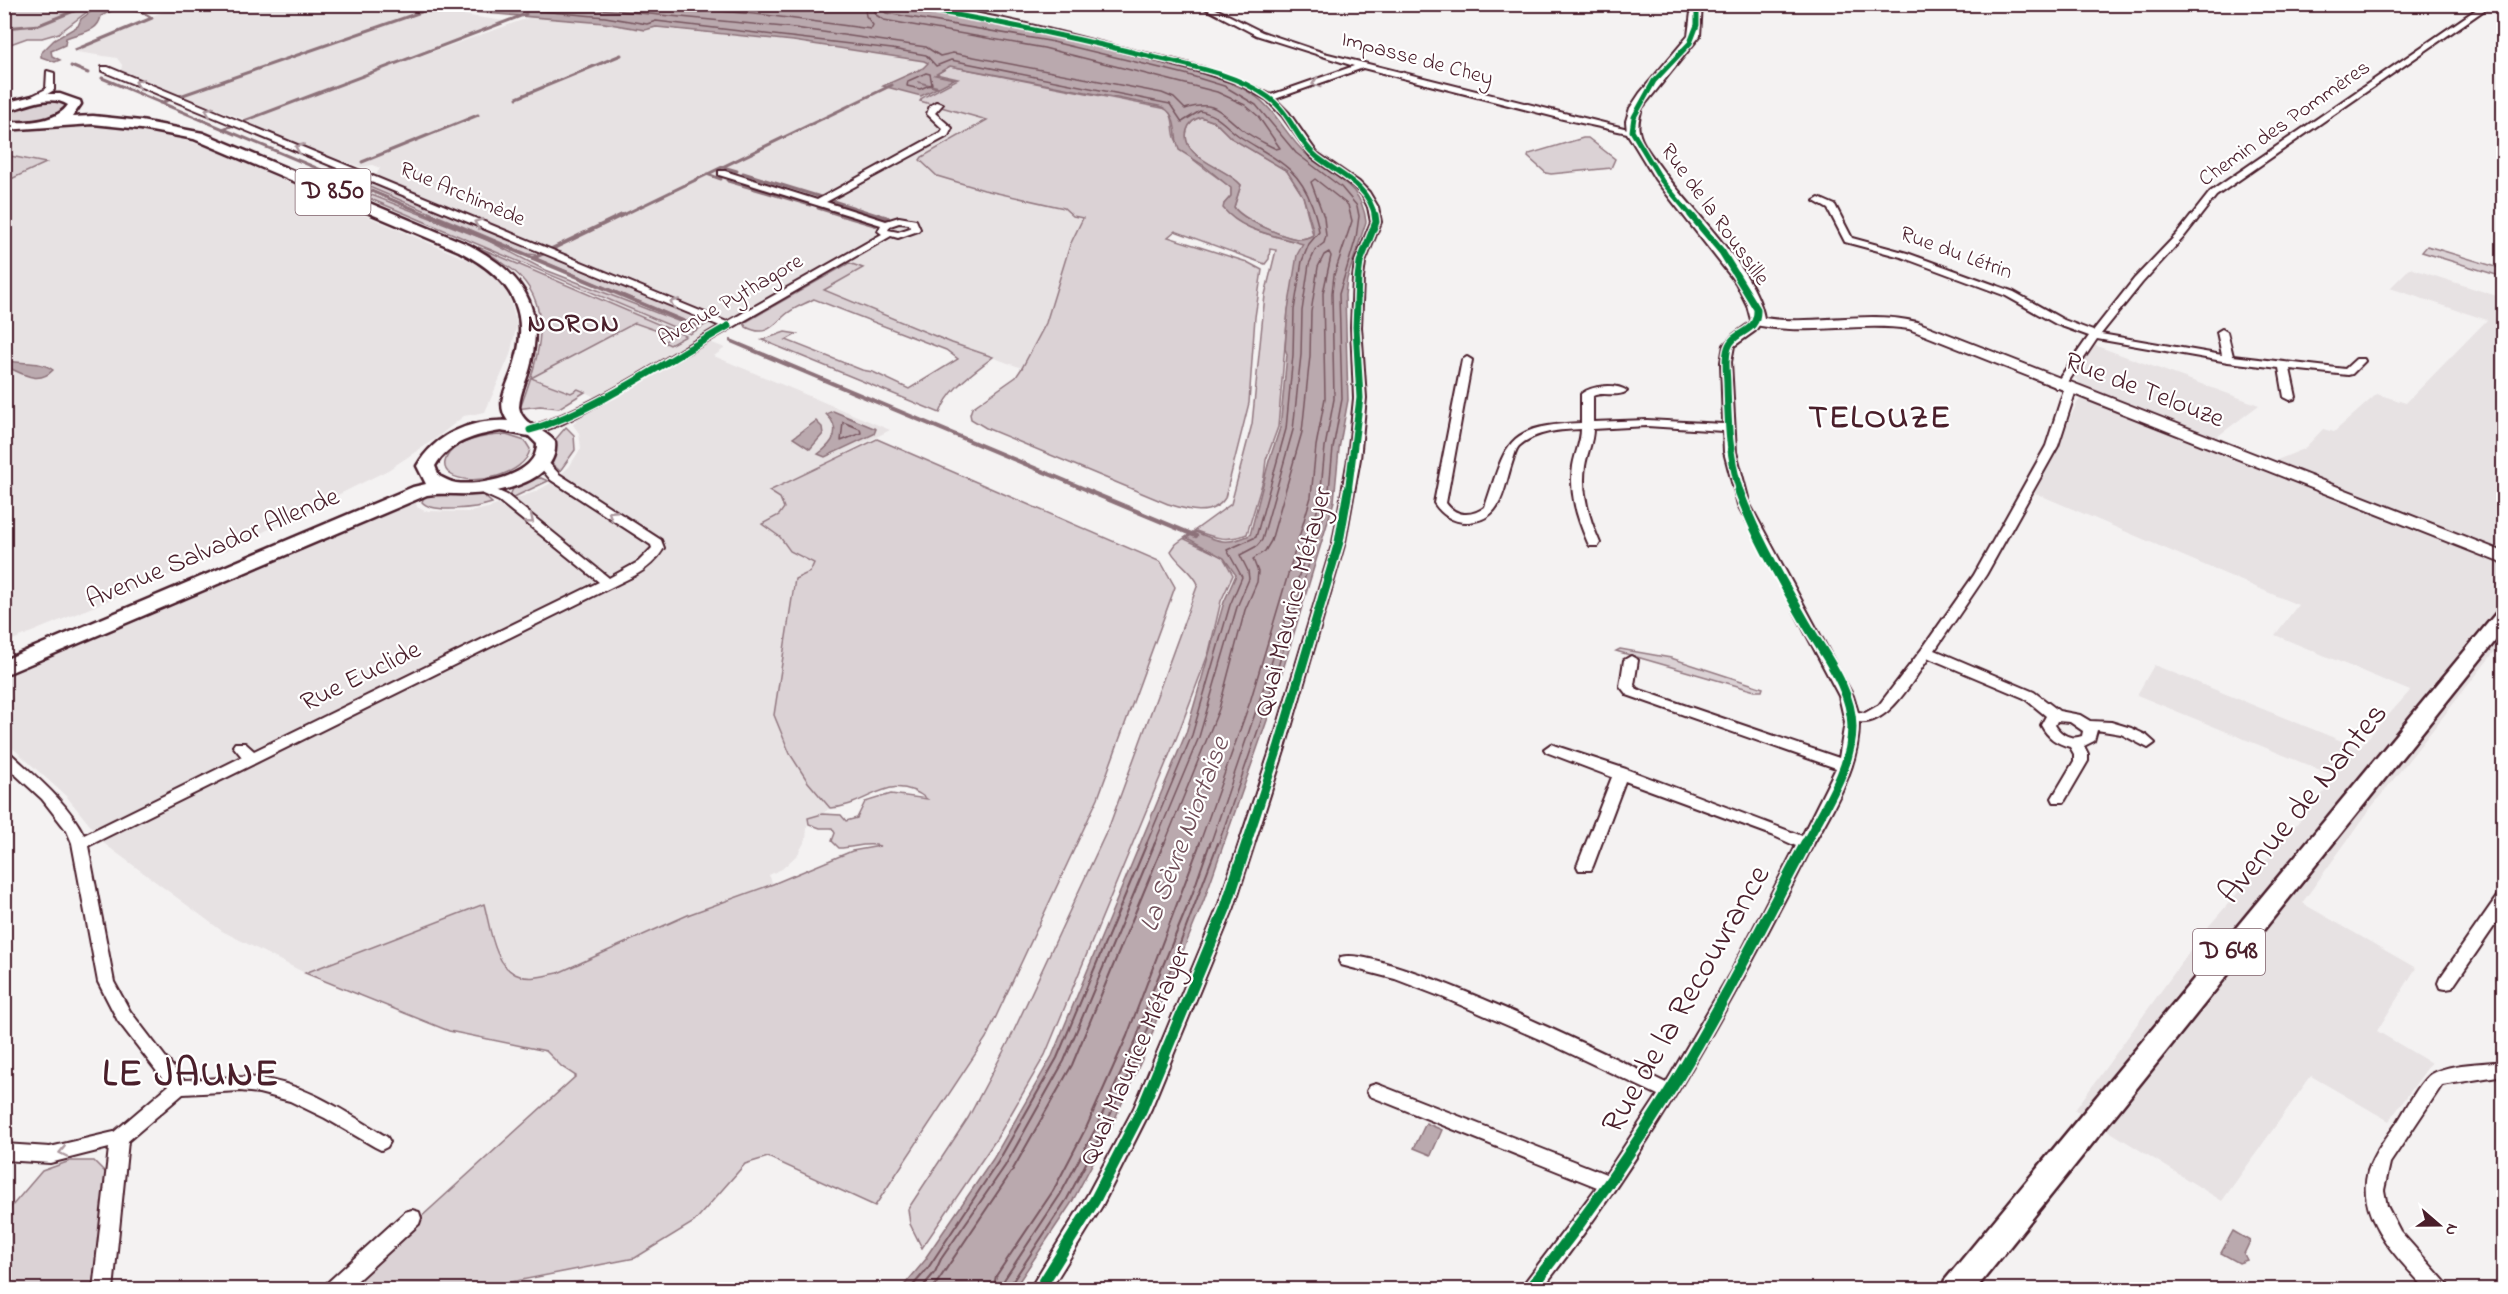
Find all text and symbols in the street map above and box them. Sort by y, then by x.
street label: Impasse de Chey [1337,24,1497,97]
street label: Chemin des Pommères [2193,53,2377,195]
one-way arrow [1311,75,1322,88]
one-way arrow [134,77,145,90]
one-way arrow [204,106,215,118]
street label: Rue de la Roussille [1652,137,1777,293]
one-way arrow [294,143,305,155]
street label: Rue Archimède [394,154,530,236]
road number: D 850 [296,169,370,215]
one-way arrow [474,218,485,230]
street label: Rue du Létrin [1895,219,2017,289]
street label: Avenue Pythagore [653,246,810,356]
one-way arrow [669,298,680,310]
district label: NORON [527,305,621,344]
street label: Rue de Telouze [2059,343,2230,440]
district label: TELOUZE [1809,395,1951,443]
street label: Avenue Salvador Allende [80,478,346,620]
street label: Quai Maurice Métayer [1245,482,1344,721]
one-way arrow [608,511,619,522]
one-way arrow [523,513,534,524]
street label: Rue Euclide [294,631,429,723]
street label: Avenue de Nantes [2207,693,2401,915]
water label: La Sèvre Niortaise [1130,730,1242,938]
street label: Rue de la Recouvrance [1590,856,1784,1143]
road number: D 648 [2193,929,2265,975]
street label: Quai Maurice Métayer [1070,939,1202,1172]
district label: LE JAUNE [102,1047,280,1104]
one-way arrow [58,1145,68,1158]
north arrow [2409,1195,2469,1255]
text: N [2438,1220,2464,1239]

